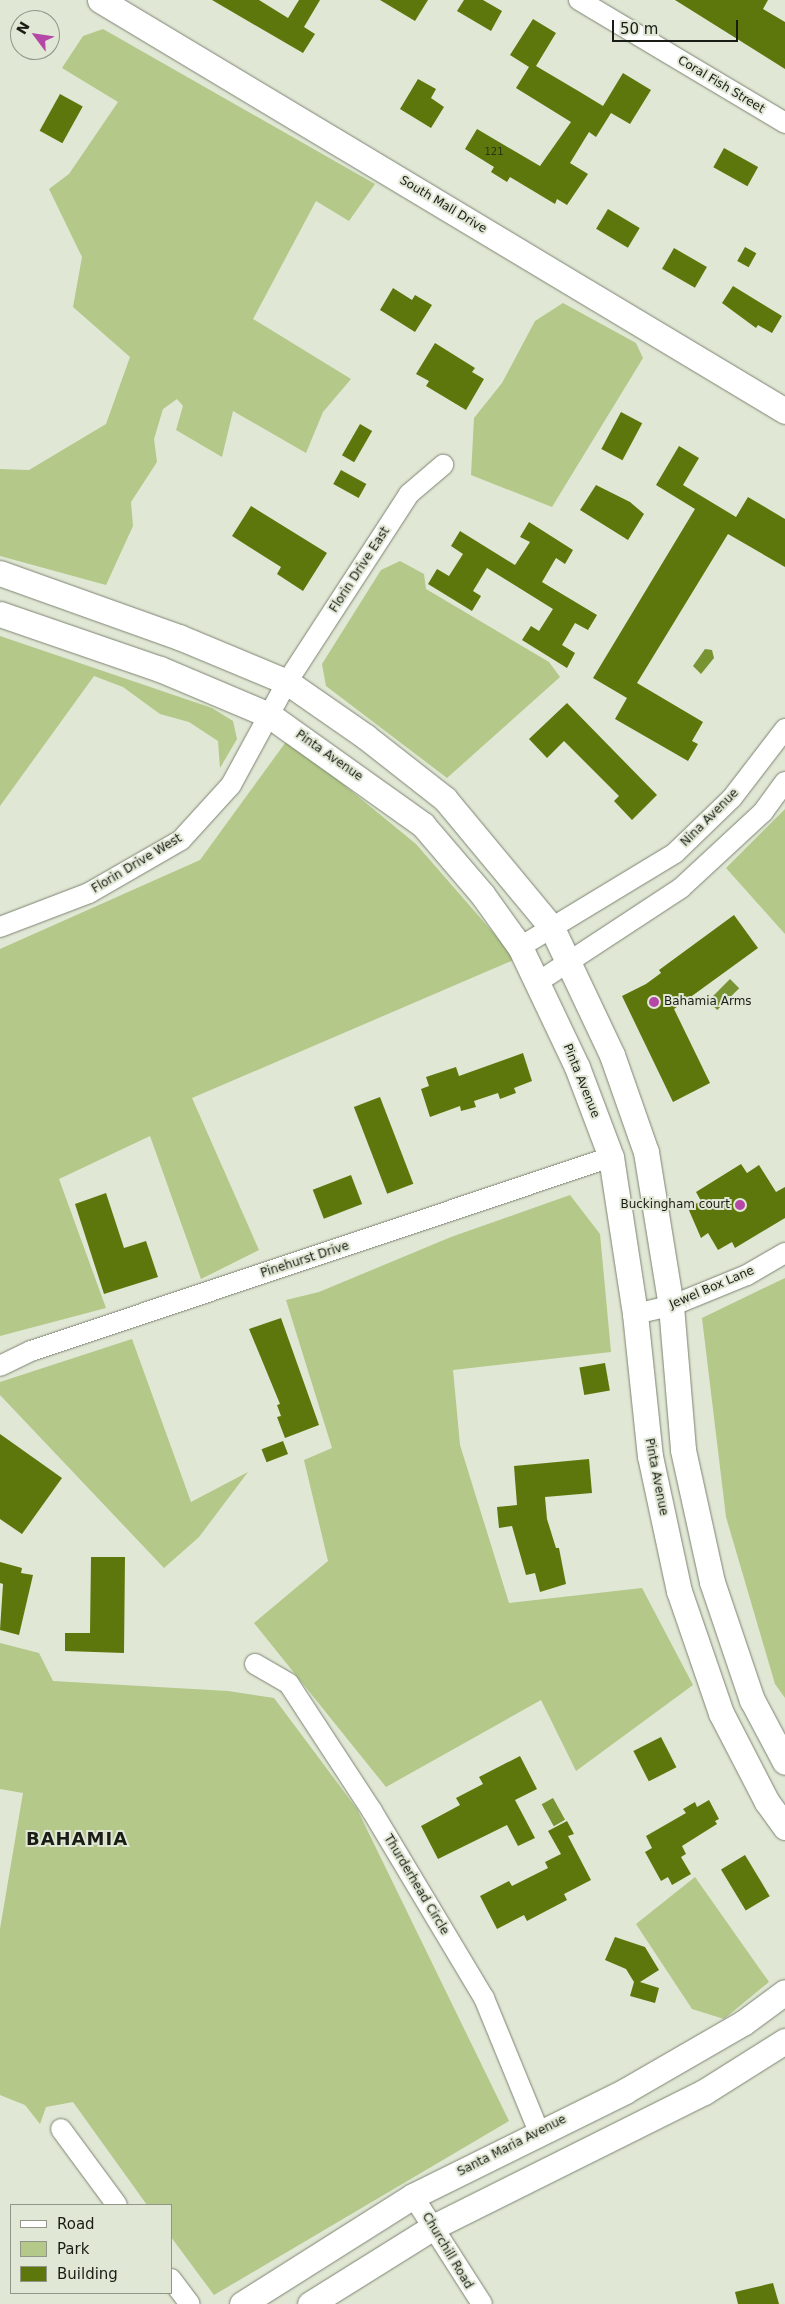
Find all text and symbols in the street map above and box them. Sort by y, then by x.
north arrow [10,10,60,60]
scale bar [615,10,741,42]
text: N [13,19,33,37]
text: 50 m [620,20,658,38]
street label: Coral Fish Street [675,53,767,117]
house number: 121 [484,146,504,158]
street label: South Mall Drive [397,173,489,237]
street label: Florin Drive East [327,525,393,615]
street label: Pinta Avenue [293,728,365,784]
street label: Nina Avenue [678,786,742,850]
street label: Florin Drive West [89,831,185,897]
place label: Bahamia Arms [664,995,752,1009]
marker: Bahamia Arms [648,996,660,1008]
street label: Pinta Avenue [560,1042,602,1120]
place label: Buckingham court [620,1198,730,1212]
marker: Buckingham court [734,1199,746,1211]
street label: Pinehurst Drive [259,1239,351,1281]
street label: Jewel Box Lane [668,1264,756,1312]
street label: Pinta Avenue [641,1437,671,1517]
district label: BAHAMIA [25,1828,129,1850]
street label: Thurderhead Circle [380,1832,452,1938]
street label: Santa Maria Avenue [455,2112,569,2180]
legend [10,2204,172,2294]
street label: Churchill Road [419,2210,475,2292]
text: Road [57,2215,95,2233]
text: Park [57,2240,89,2258]
text: Building [57,2265,118,2283]

